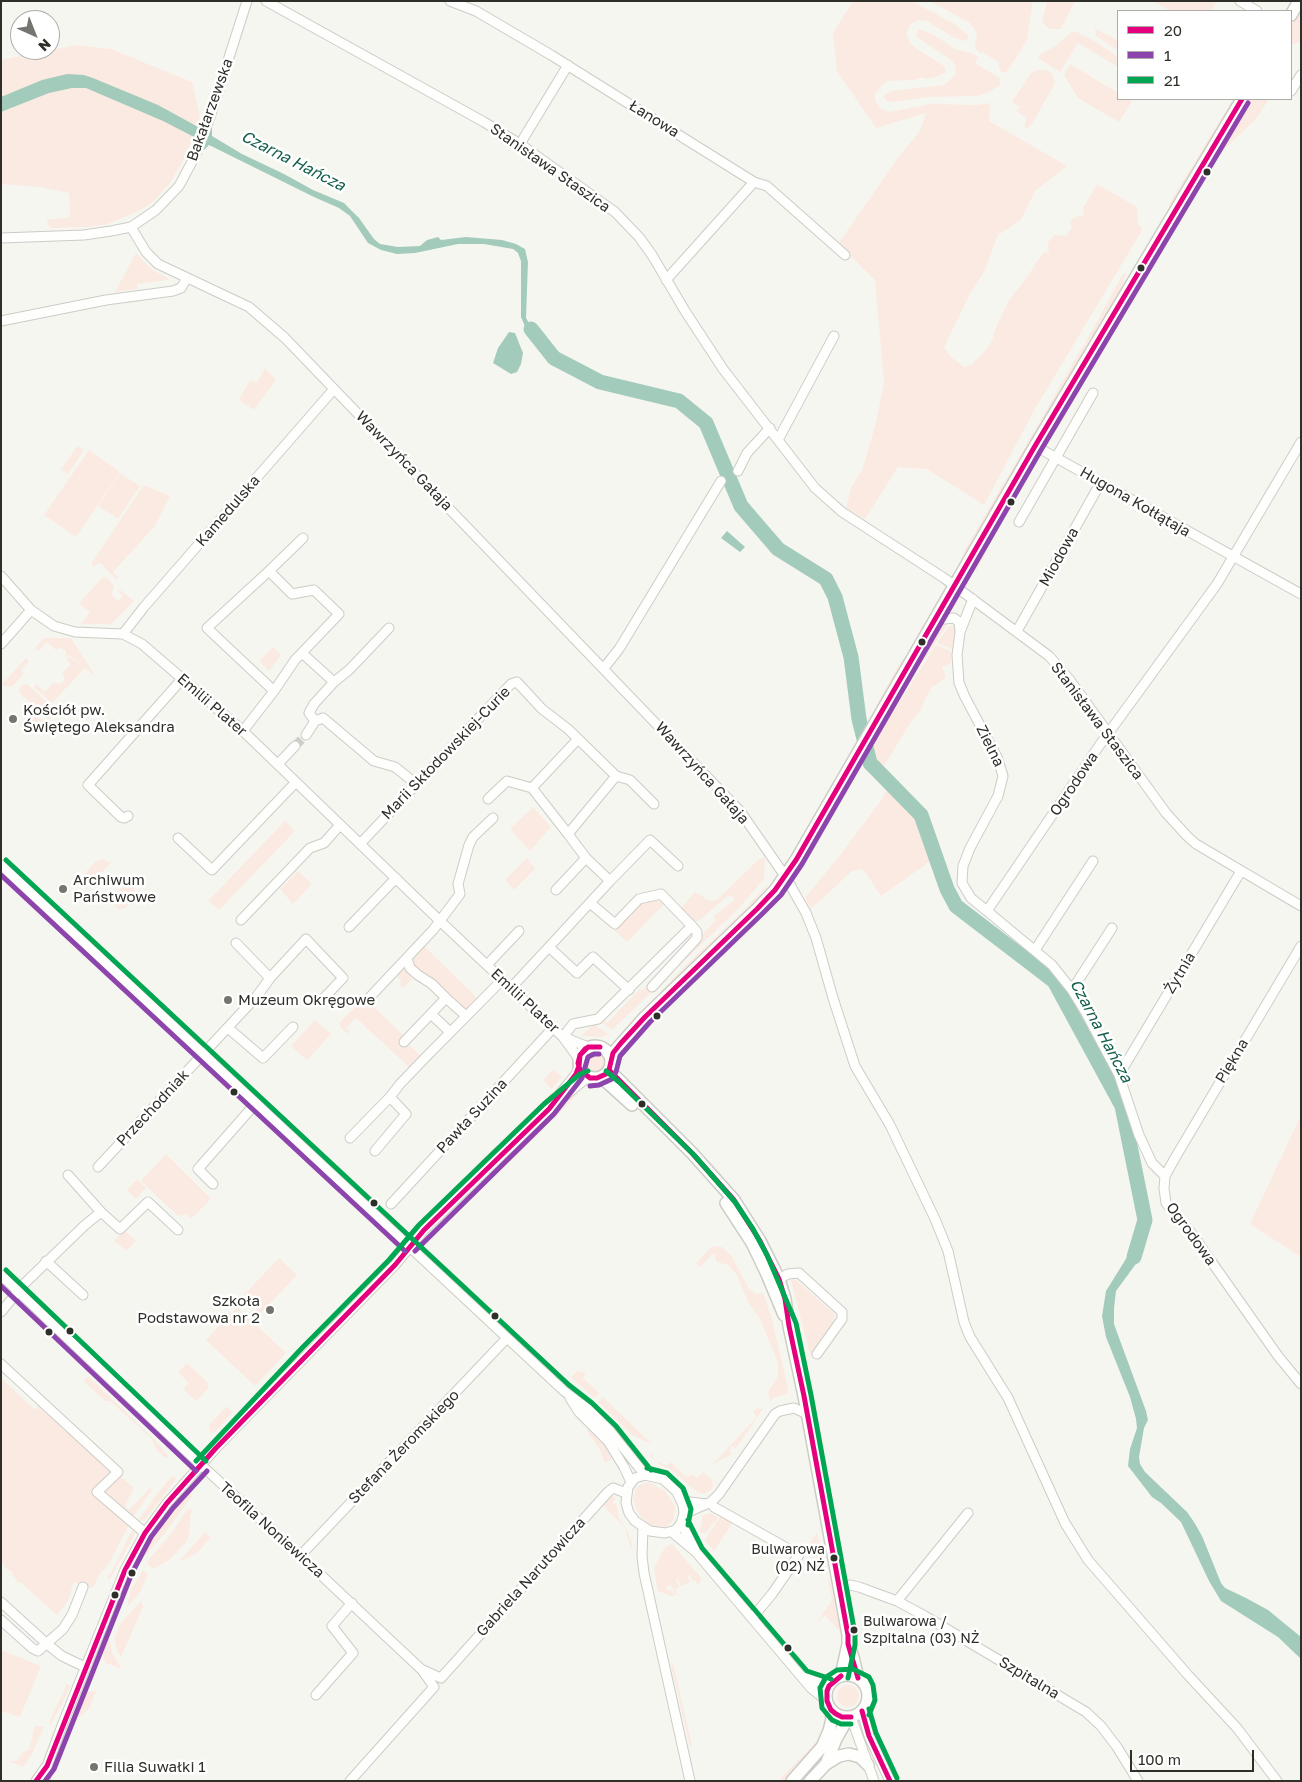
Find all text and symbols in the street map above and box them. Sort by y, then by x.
north arrow [10,10,60,60]
legend [1117,10,1292,100]
text: 20 [1164,21,1182,39]
text: N [35,36,55,55]
text: 1 [1164,46,1171,64]
street label: Bakałarzewska [183,56,237,164]
text: 21 [1164,71,1180,89]
street label: Łanowa [626,97,682,141]
street label: Stanisława Staszica [486,120,614,216]
water label: Czarna Hańcza [238,127,348,195]
unlabelled marker [1202,167,1212,177]
unlabelled marker [1136,263,1146,273]
street label: Wawrzyńca Gałaja [352,408,456,514]
street label: Hugona Kołłątaja [1077,463,1193,541]
street label: Kamedulska [192,472,264,550]
unlabelled marker [1006,497,1016,507]
street label: Miodowa [1036,525,1082,589]
unlabelled marker [917,637,927,647]
street label: Stanisława Staszica [1047,659,1147,783]
street label: Emilii Plater [173,670,251,740]
street label: Marii Skłodowskiej-Curie [378,683,514,823]
place label: Kościół pw. Świętego Aleksandra [23,701,175,736]
marker: Kościół pw. Świętego Aleksandra [7,713,19,725]
street label: Wawrzyńca Gałaja [651,718,753,828]
street label: Zielna [972,722,1008,770]
street label: Ogrodowa [1046,749,1102,819]
place label: Archiwum Państwowe [73,871,156,906]
marker: Archiwum Państwowe [57,883,69,895]
street label: Żytnia [1161,949,1199,997]
street label: Emilii Plater [487,965,563,1037]
water label: Czarna Hańcza [1066,976,1136,1086]
place label: Muzeum Okręgowe [238,991,375,1009]
marker: Muzeum Okręgowe [222,994,234,1006]
unlabelled marker [652,1011,662,1021]
street label: Piękna [1212,1035,1252,1087]
street label: Przechodniak [113,1066,193,1150]
street label: Pawła Suzina [433,1075,511,1157]
unlabelled marker [229,1087,239,1097]
unlabelled marker [637,1099,647,1109]
unlabelled marker [369,1198,379,1208]
street label: Ogrodowa [1162,1199,1220,1269]
place label: Szkoła Podstawowa nr 2 [137,1292,260,1327]
marker: Szkoła Podstawowa nr 2 [264,1304,276,1316]
unlabelled marker [490,1311,500,1321]
unlabelled marker [65,1326,75,1336]
unlabelled marker [44,1327,54,1337]
street label: Stefana Żeromskiego [345,1386,463,1508]
street label: Teofila Noniewicza [216,1478,328,1582]
street label: Gabriela Narutowicza [473,1514,589,1640]
place label: Bulwarowa (02) NŻ [751,1542,825,1574]
marker: Bulwarowa (02) NŻ [829,1553,839,1563]
unlabelled marker [127,1568,137,1578]
unlabelled marker [110,1590,120,1600]
place label: Bulwarowa / Szpitalna (03) NŻ [863,1614,979,1646]
marker: Bulwarowa / Szpitalna (03) NŻ [849,1625,859,1635]
unlabelled marker [783,1643,793,1653]
street label: Szpitalna [996,1653,1062,1703]
scale bar [1132,1740,1256,1772]
text: 100 m [1138,1750,1181,1768]
place label: Filia Suwałki 1 [104,1758,206,1776]
marker: Filia Suwałki 1 [88,1761,100,1773]

